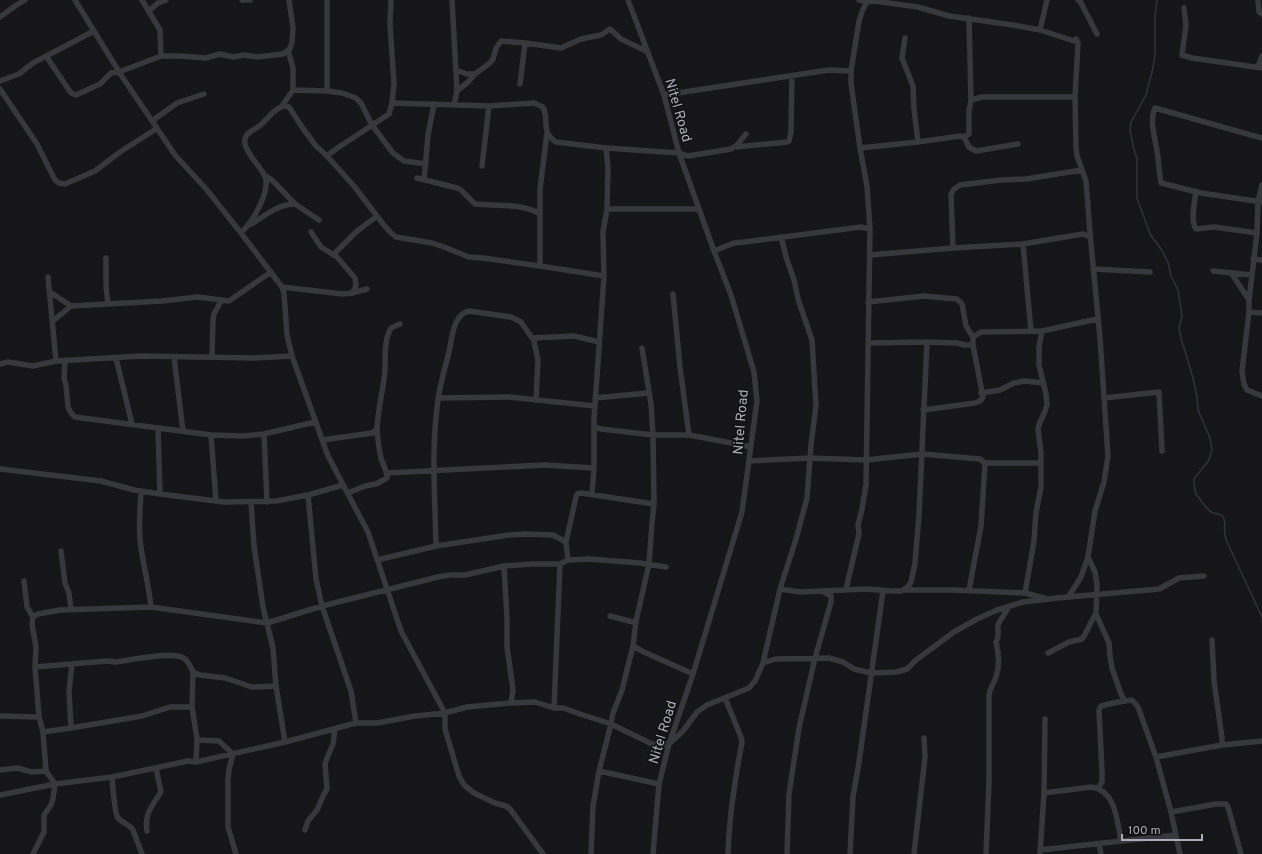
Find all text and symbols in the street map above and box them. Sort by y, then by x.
street label: Nitel Road [660,77,695,144]
street label: Nitel Road [730,389,753,456]
street label: Nitel Road [646,699,681,766]
scale bar [1122,816,1202,842]
text: 100 m [1128,823,1161,839]

